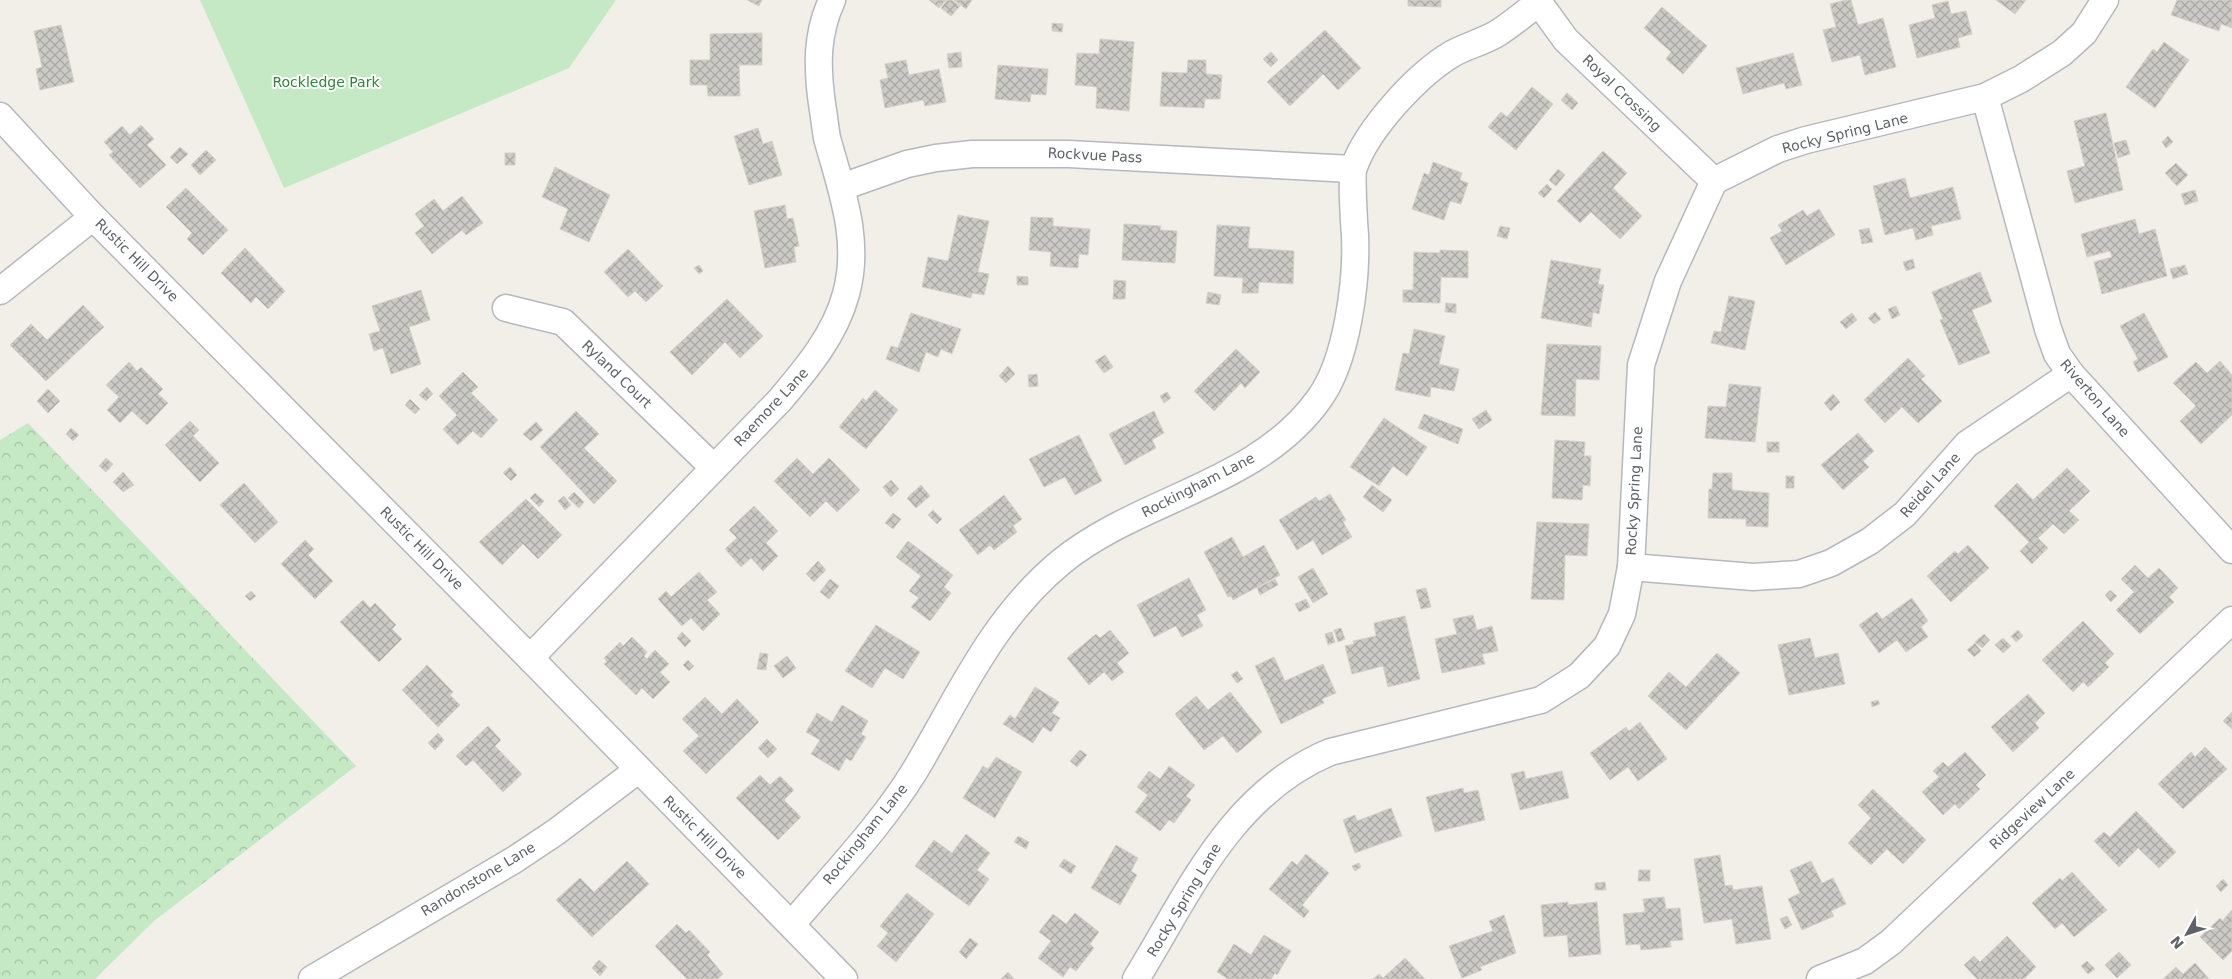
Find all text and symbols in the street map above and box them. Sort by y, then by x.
street label: Royal Crossing [1579,52,1665,134]
park label: Rockledge Park [272,74,380,90]
street label: Rocky Spring Lane [1780,110,1910,156]
street label: Rockvue Pass [1047,145,1143,165]
street label: Rustic Hill Drive [92,215,182,305]
street label: Ryland Court [579,337,655,412]
street label: Riverton Lane [2057,356,2133,440]
street label: Raemore Lane [731,365,811,449]
street label: Rocky Spring Lane [1623,426,1645,556]
street label: Reidel Lane [1897,449,1963,521]
street label: Rockingham Lane [1139,450,1257,520]
street label: Rustic Hill Drive [377,503,467,593]
street label: Ridgeview Lane [1986,765,2078,853]
street label: Rockingham Lane [820,781,910,887]
street label: Rustic Hill Drive [660,792,750,882]
street label: Randonstone Lane [418,839,538,919]
street label: Rocky Spring Lane [1144,841,1224,959]
north arrow [2162,909,2212,959]
text: N [2167,933,2187,952]

